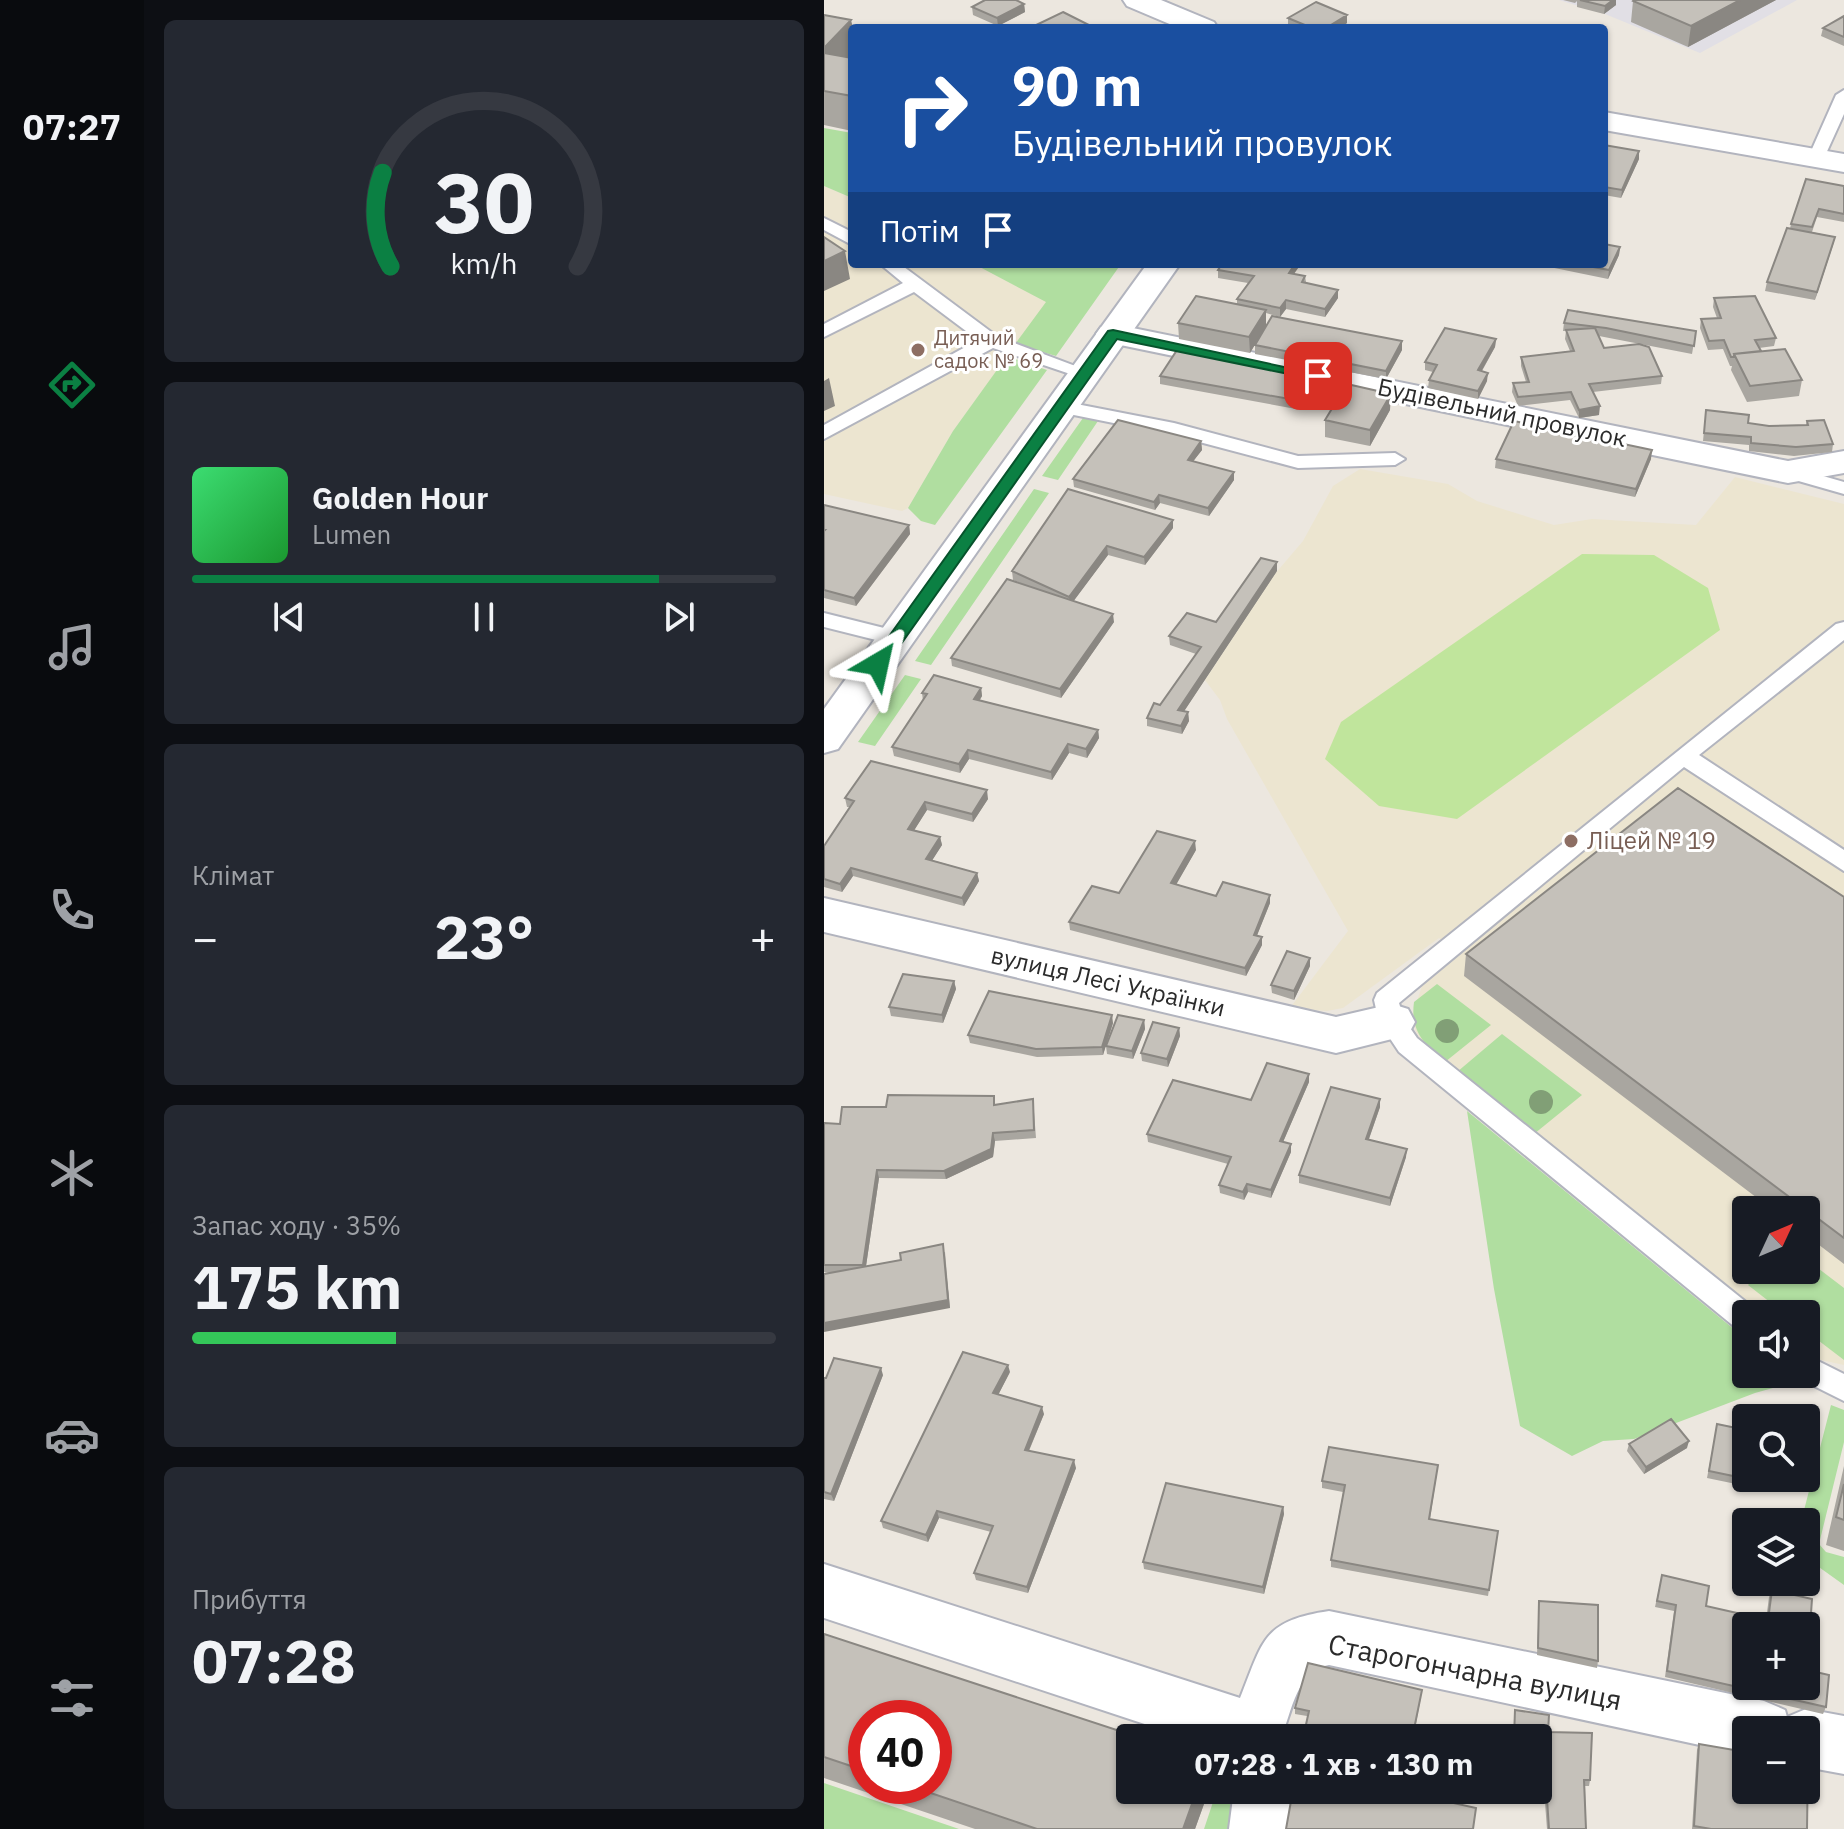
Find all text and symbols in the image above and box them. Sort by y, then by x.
text: 90 m [1012,49,1142,121]
icon: right [880,56,984,160]
text: 07:27 [23,103,121,150]
text: Будівельний провулок [1012,119,1392,166]
text: 30 [434,147,534,255]
icon: arrive [976,208,1020,252]
text: Потім [880,211,960,250]
text: km/h [450,245,518,282]
place label: Дитячий садок № 69 [934,324,1043,374]
marker: Дитячий садок № 69 [909,341,927,359]
pin [1284,342,1352,410]
icon: arrive [1296,354,1340,398]
icon: directions [44,357,100,413]
street label: Будівельний провулок [1375,370,1630,454]
text: Golden Hour [312,478,488,517]
text: Lumen [312,517,391,551]
icon: previous [267,595,311,639]
icon: pause [462,595,506,639]
icon: next [657,595,701,639]
icon: music [44,619,100,675]
position arrow [836,622,920,706]
place label: Ліцей № 19 [1587,824,1716,856]
marker: Ліцей № 19 [1562,832,1580,850]
text: Клімат [192,858,274,892]
icon: phone [44,882,100,938]
text: 23° [434,897,534,976]
text: − [192,909,218,966]
text: + [750,909,776,966]
street label: вулиця Лесі Українки [988,939,1228,1024]
icon: climate [44,1145,100,1201]
north arrow [1732,1196,1820,1284]
map controls [1732,1196,1820,1804]
text: Запас ходу · 35% [192,1208,401,1242]
text: 175 km [192,1247,402,1326]
button: sound [1732,1300,1820,1388]
button: search [1732,1404,1820,1492]
icon: car [44,1407,100,1463]
button: layers [1732,1508,1820,1596]
text: Прибуття [192,1582,307,1616]
button: + [1732,1612,1820,1700]
text: 07:28 [192,1621,356,1700]
street label: Старогончарна вулиця [1325,1625,1625,1718]
icon: filters [44,1670,100,1726]
speed limit sign: 40 [848,1700,952,1804]
button: − [1732,1716,1820,1804]
text: 07:28 · 1 хв · 130 m [1195,1744,1473,1783]

